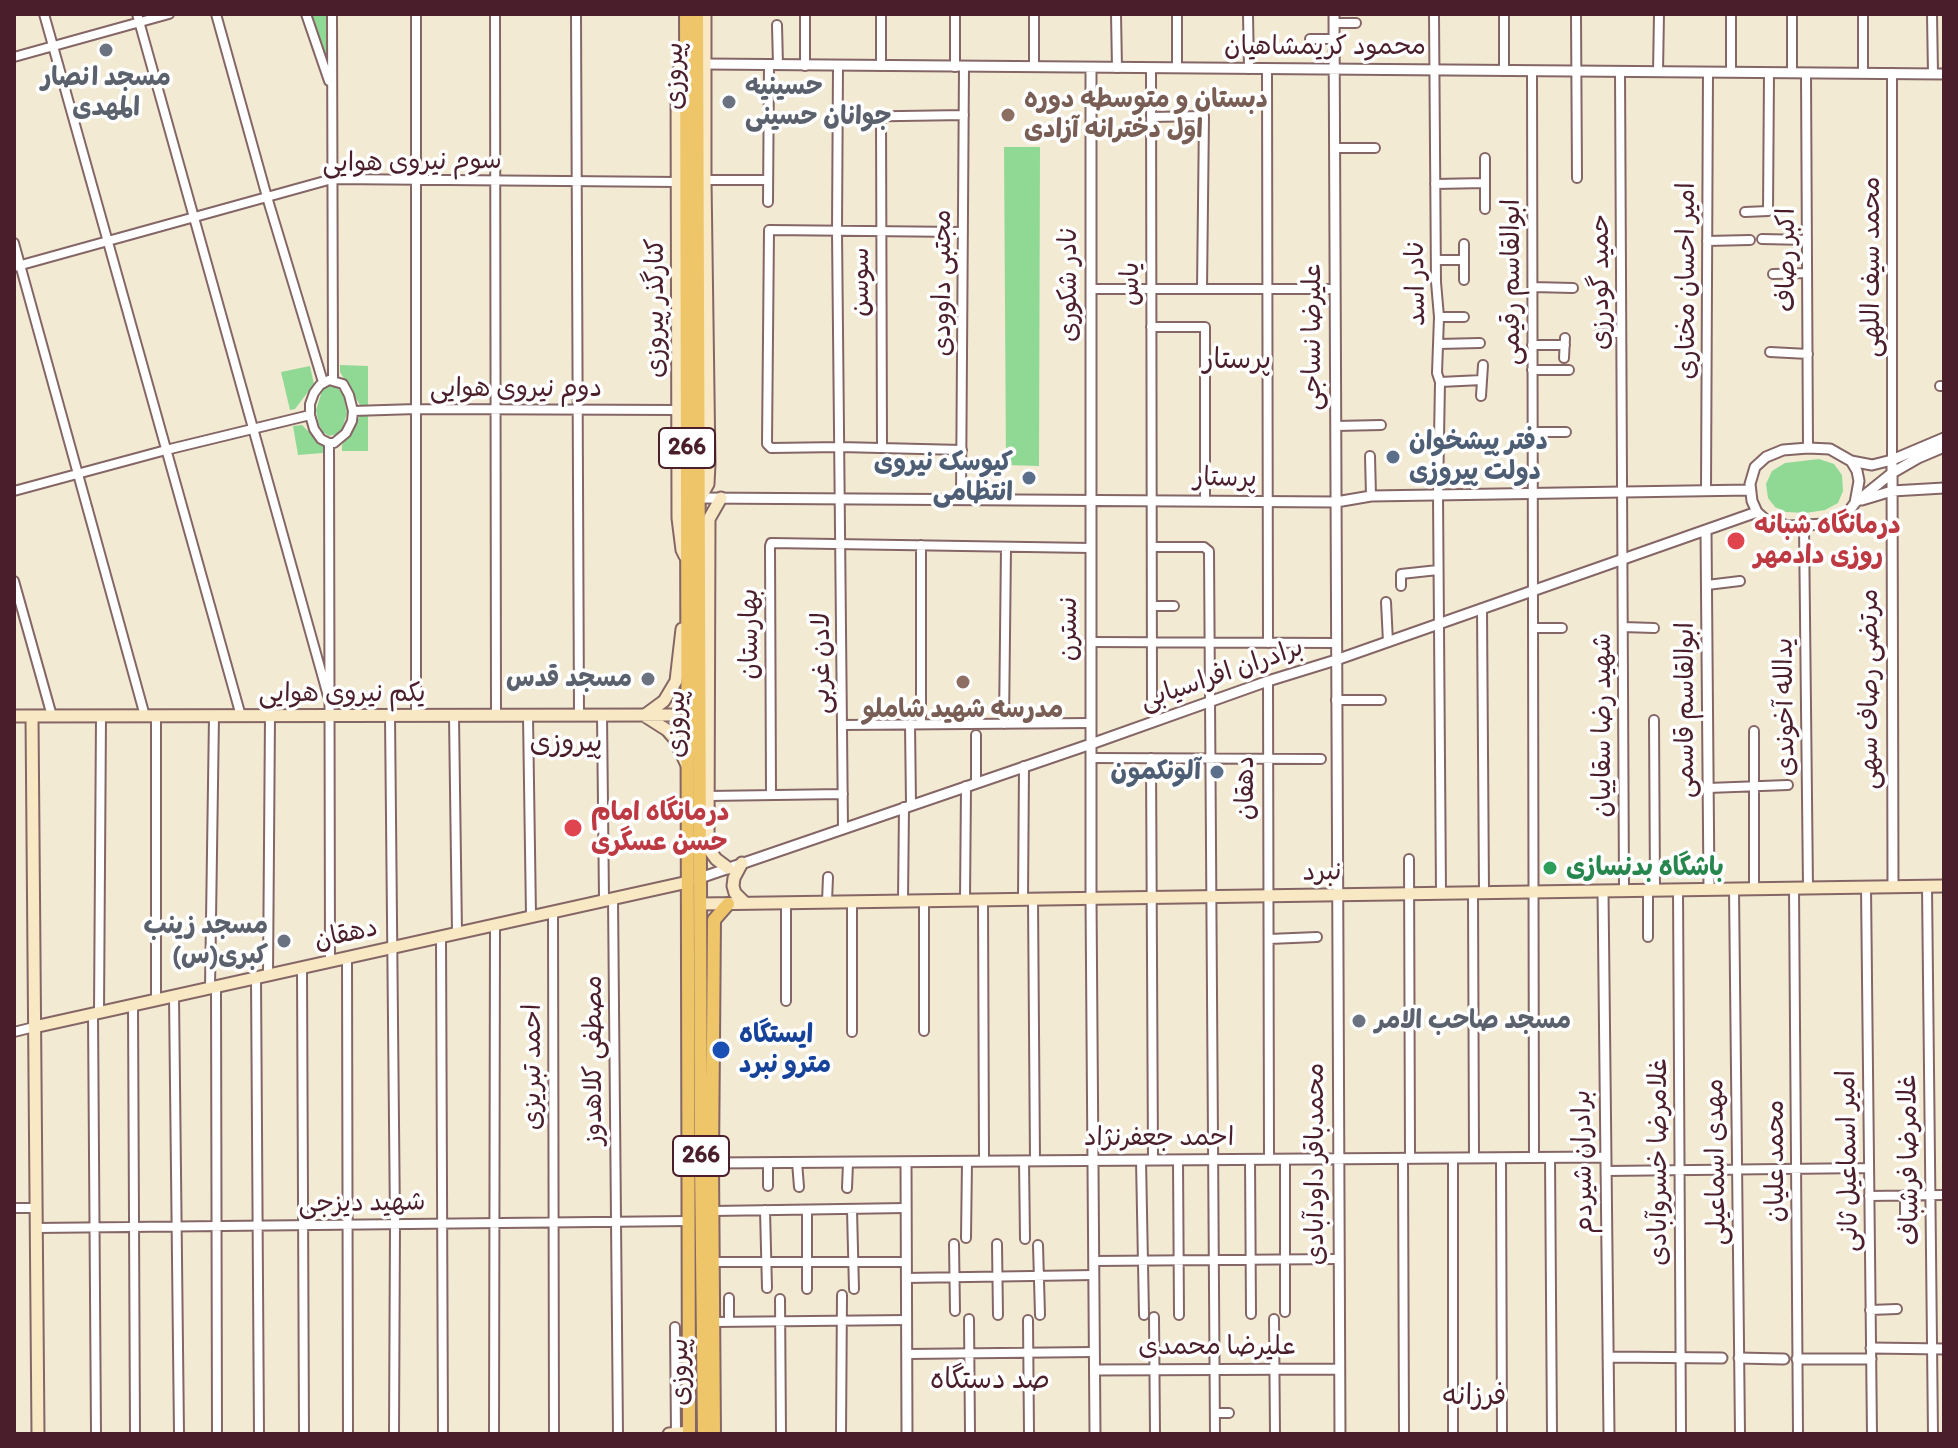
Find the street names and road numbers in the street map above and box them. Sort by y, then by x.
street label: محمود کریمشاهیان [1224,31,1426,63]
street label: پیروزی [659,42,691,110]
street label: سوم نیروی هوایی [322,146,502,180]
street label: محمد سیف اللهی [1856,177,1888,357]
street label: امیر احسان مختاری [1671,182,1703,380]
street label: ابوالقاسم رقیمی [1496,199,1528,365]
street label: اکبر رصاف [1771,208,1803,312]
street label: مجتبی داوودی [927,209,959,357]
street label: حمید گودرزی [1585,214,1617,350]
street label: نادر شکوری [1053,226,1085,342]
street label: کنارگذر پیروزی [640,238,672,378]
street label: نادر اسد [1401,240,1433,326]
street label: سوسن [845,247,877,317]
street label: یاس [1115,262,1147,306]
street label: علیرضا نساجی [1297,263,1329,411]
street label: دوم نیروی هوایی [430,373,602,405]
road number: 266 [659,428,715,468]
street label: پرستار [1193,463,1257,495]
street label: بهارستان [734,588,766,680]
street label: مرتضی رصاف سهی [1854,588,1886,790]
street label: نسترن [1053,597,1085,661]
street label: لادن غربی [806,612,838,714]
street label: ابوالقاسم قاسمی [1670,622,1702,798]
street label: برادران افراسیابی [1136,632,1308,718]
street label: شهید رضا سقاییان [1587,633,1619,817]
street label: یدالله آخوندی [1769,637,1803,777]
street label: یکم نیروی هوایی [259,678,425,710]
street label: پیروزی [661,690,693,758]
street label: دهقان [1230,756,1262,820]
street label: نبرد [1302,857,1342,889]
street label: دهقان [311,913,381,957]
street label: مصطفی کلاهدوز [578,975,610,1145]
street label: احمد تبریزی [517,1004,549,1130]
street label: غلامرضا خسروآبادی [1643,1058,1675,1266]
street label: محمدباقر داودآبادی [1300,1063,1332,1265]
street label: امیر اسماعیل ثانی [1832,1070,1866,1252]
street label: غلامرضا فرشباف [1893,1074,1927,1246]
street label: مهدی اسماعیلی [1700,1078,1734,1246]
street label: برادران شیردم [1567,1090,1601,1234]
street label: محمد علیان [1760,1100,1792,1222]
street label: احمد جعفرنژاد [1084,1122,1234,1154]
road number: 266 [673,1136,729,1176]
street label: شهید دیزجی [298,1187,426,1221]
street label: علیرضا محمدی [1138,1331,1296,1363]
street label: پیروزی [665,1338,697,1406]

